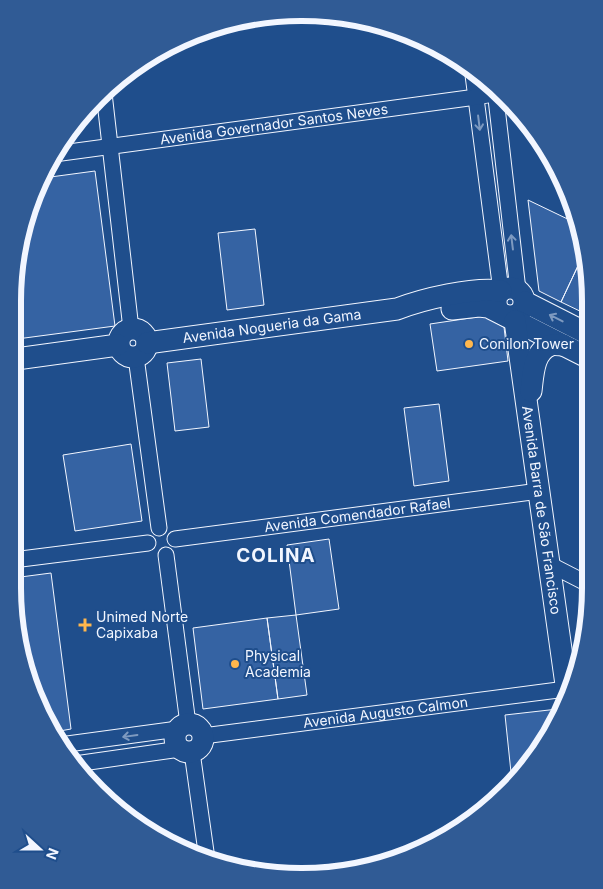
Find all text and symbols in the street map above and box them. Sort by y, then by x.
street label: Avenida Governador Santos Neves [159,100,389,148]
one-way arrow [474,115,484,131]
one-way arrow [507,234,517,250]
street label: Avenida Nogueria da Gama [181,305,362,346]
one-way arrow [548,313,563,323]
place label: Conilon Tower [479,335,574,352]
marker: Conilon Tower [463,338,475,350]
street label: Avenida Barra de São Francisco [519,405,565,616]
street label: Avenida Comendador Rafael [263,494,452,535]
district label: COLINA [236,544,316,567]
place label: Unimed Norte Capixaba [96,608,188,641]
marker: Unimed Norte Capixaba [78,618,92,632]
place label: Physical Academia [245,647,311,680]
marker: Physical Academia [229,658,241,670]
street label: Avenida Augusto Calmon [302,693,469,731]
one-way arrow [122,731,138,741]
north arrow [15,824,65,874]
text: N [43,846,62,862]

